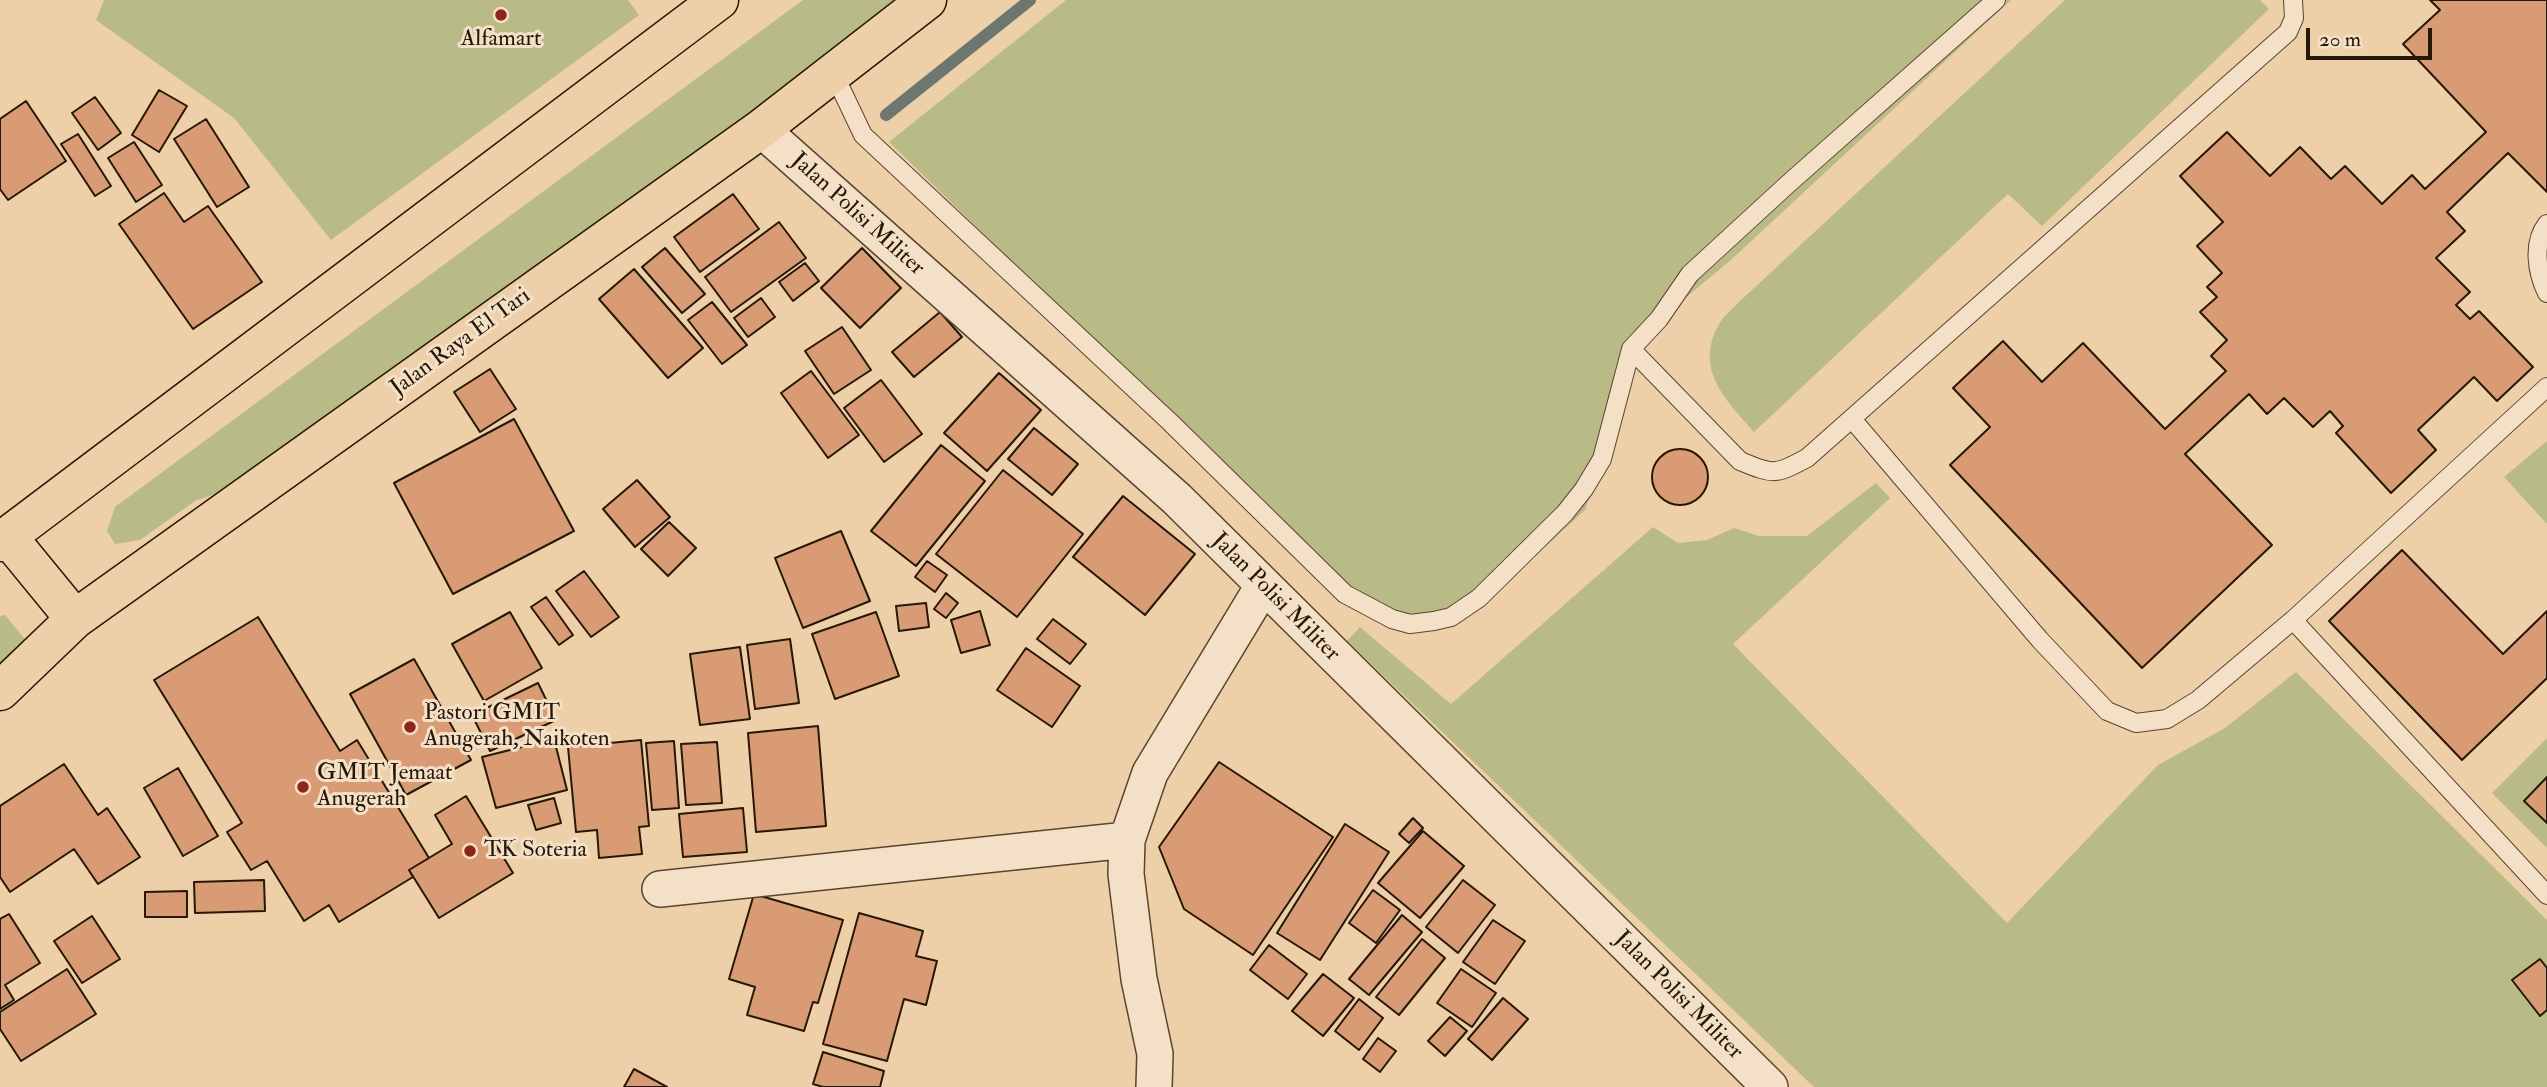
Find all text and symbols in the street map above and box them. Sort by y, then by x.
marker: Alfamart [493,7,509,23]
scale bar [2309,14,2435,58]
place label: Alfamart [461,26,541,54]
text: 20 m [2319,26,2361,53]
street label: Jalan Polisi Militer [784,148,930,282]
street label: Jalan Raya El Tari [386,283,536,403]
street label: Jalan Polisi Militer [1205,528,1345,668]
place label: Pastori GMIT Anugerah, Naikoten [424,700,610,754]
marker: Pastori GMIT Anugerah, Naikoten [402,719,418,735]
place label: GMIT Jemaat Anugerah [317,760,453,814]
marker: GMIT Jemaat Anugerah [295,779,311,795]
place label: TK Soteria [484,837,587,865]
marker: TK Soteria [462,843,478,859]
street label: Jalan Polisi Militer [1608,926,1748,1066]

